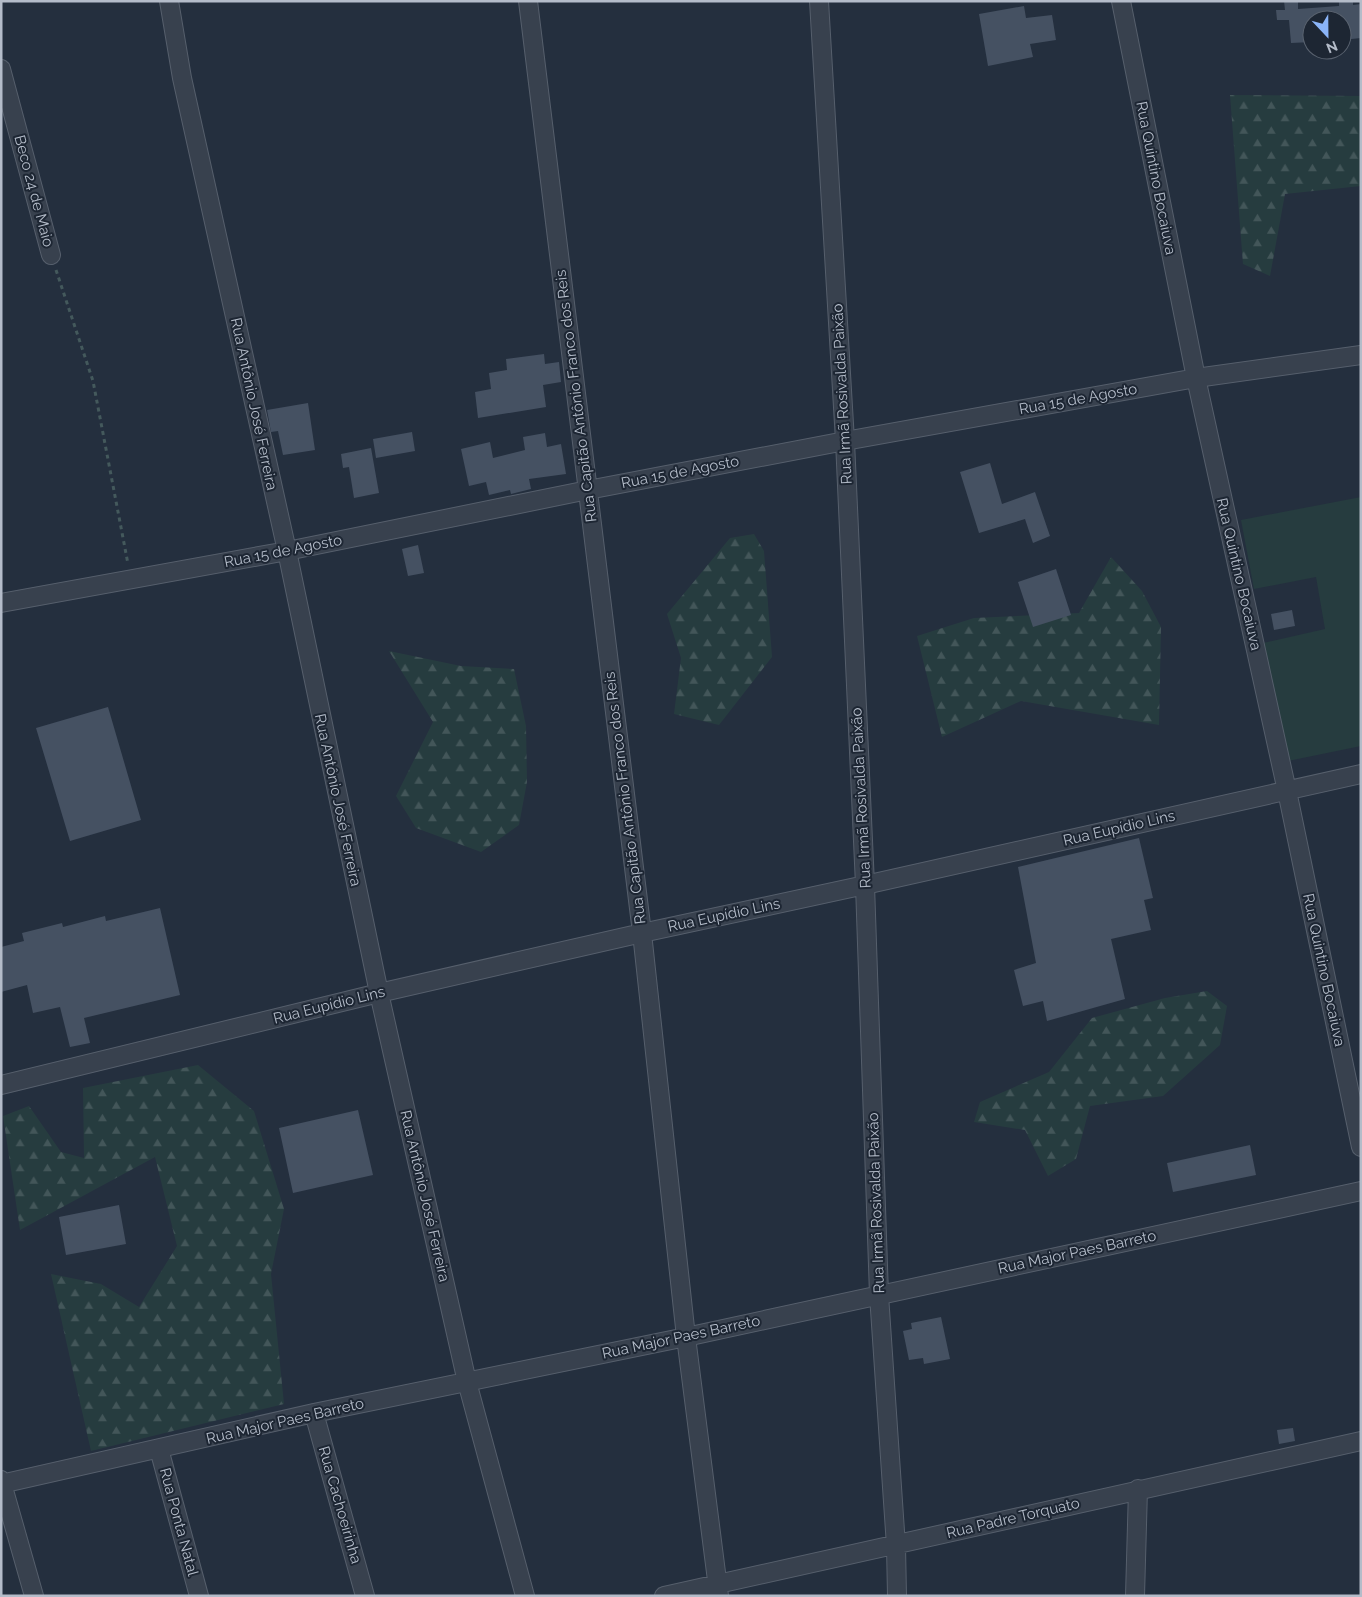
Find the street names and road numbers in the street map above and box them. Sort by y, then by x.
street label: Rua Quintino Bocaiuva [1132,100,1180,256]
street label: Beco 24 de Maio [10,133,58,249]
street label: Rua Capitão Antônio Franco dos Reis [552,269,600,523]
street label: Rua Irmã Rosivalda Paixão [828,303,856,485]
street label: Rua Antônio José Ferreira [227,316,281,492]
street label: Rua 15 de Agosto [1018,380,1139,418]
street label: Rua 15 de Agosto [620,452,741,492]
street label: Rua Quintino Bocaiuva [1213,496,1265,652]
street label: Rua 15 de Agosto [223,531,344,571]
street label: Rua Capitão Antônio Franco dos Reis [601,671,649,925]
street label: Rua Irmã Rosivalda Paixão [847,707,875,889]
street label: Rua Antônio José Ferreira [311,712,365,888]
street label: Rua Eupídio Lins [1061,806,1177,850]
street label: Rua Quintino Bocaiuva [1299,892,1349,1048]
street label: Rua Eupídio Lins [666,894,782,936]
street label: Rua Eupídio Lins [271,982,387,1028]
street label: Rua Antônio José Ferreira [396,1108,454,1284]
street label: Rua Irmã Rosivalda Paixão [864,1112,888,1294]
street label: Rua Major Paes Barreto [996,1226,1158,1278]
street label: Rua Major Paes Barreto [600,1311,762,1363]
street label: Rua Major Paes Barreto [204,1394,366,1448]
street label: Rua Cachoeirinha [315,1444,365,1566]
street label: Rua Ponta Natal [156,1466,202,1579]
street label: Rua Padre Torquato [945,1494,1081,1542]

